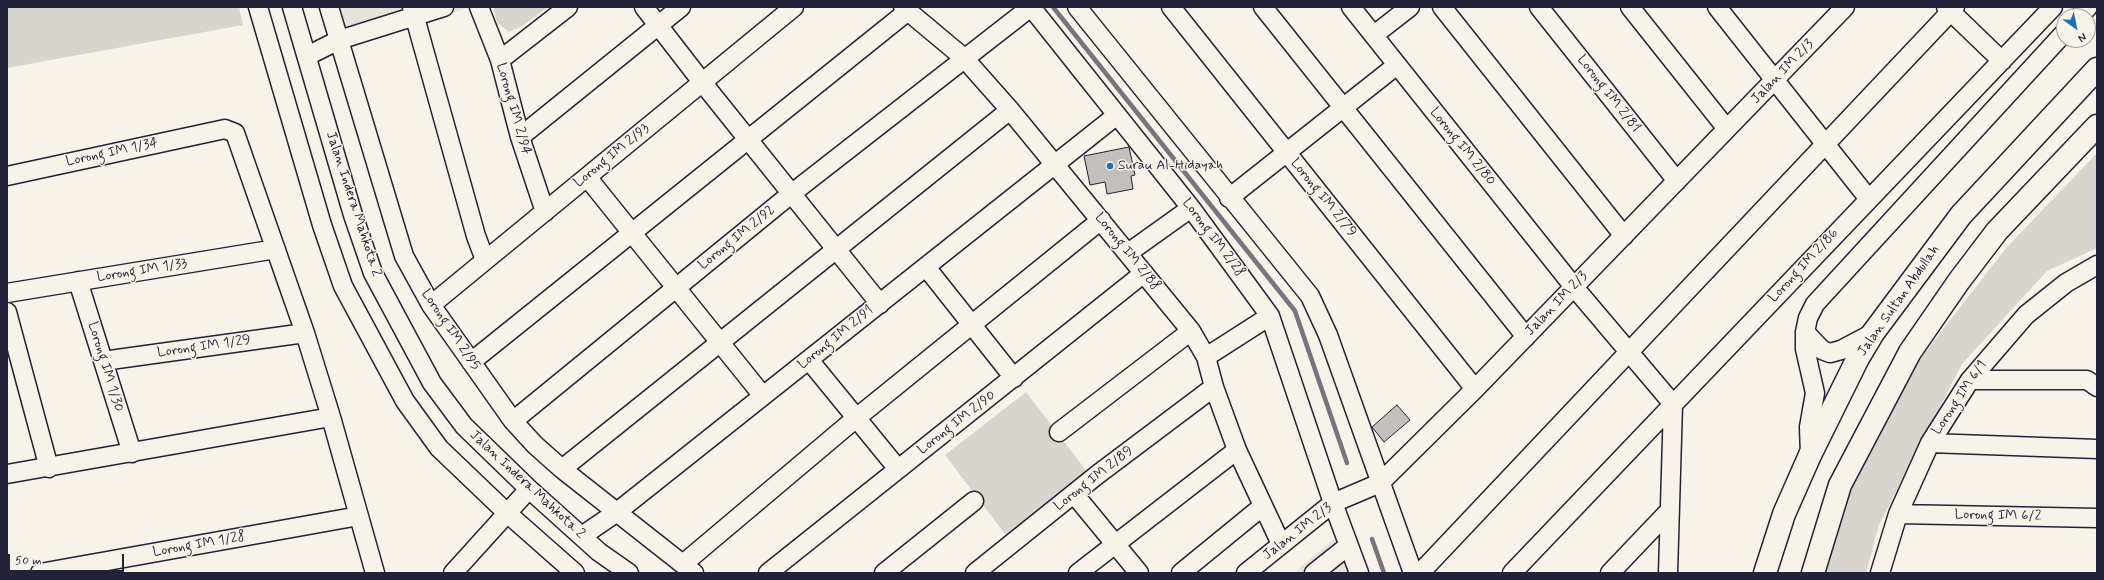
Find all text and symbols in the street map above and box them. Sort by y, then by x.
north arrow [2056,8,2096,48]
text: N [2075,29,2089,45]
street label: Jalan IM 2/3 [1748,36,1818,108]
street label: Lorong IM 2/81 [1573,52,1643,136]
street label: Lorong IM 2/94 [492,61,534,157]
street label: Lorong IM 2/80 [1425,105,1499,189]
street label: Lorong IM 2/93 [571,120,653,192]
street label: Jalan Indera Mahkota 2 [322,129,384,279]
street label: Lorong IM 1/34 [64,135,160,171]
street label: Lorong IM 2/79 [1286,155,1360,241]
place label: Surau Al-Hidayah [1118,158,1223,174]
marker: Surau Al-Hidayah [1105,161,1115,171]
street label: Lorong IM 2/28 [1178,195,1248,281]
street label: Lorong IM 2/92 [695,202,779,274]
street label: Lorong IM 2/88 [1091,210,1163,294]
street label: Lorong IM 2/86 [1765,225,1843,307]
street label: Jalan Sultan Abdullah [1854,242,1944,360]
street label: Lorong IM 1/33 [96,256,188,286]
street label: Jalan IM 2/3 [1522,268,1592,340]
street label: Lorong IM 2/95 [417,286,483,374]
street label: Lorong IM 2/91 [795,302,877,374]
street label: Lorong IM 1/30 [83,320,127,414]
street label: Lorong IM 1/29 [156,332,252,362]
street label: Lorong IM 6/1 [1929,358,1991,438]
street label: Lorong IM 2/90 [915,387,999,459]
street label: Jalan Indera Mahkota 2 [466,427,588,543]
street label: Lorong IM 2/89 [1051,443,1137,515]
street label: Jalan IM 2/3 [1260,500,1336,564]
street label: Lorong IM 6/2 [1954,507,2042,525]
street label: Lorong IM 1/28 [152,529,246,561]
scale bar [10,546,126,572]
text: 50 m [15,553,42,569]

